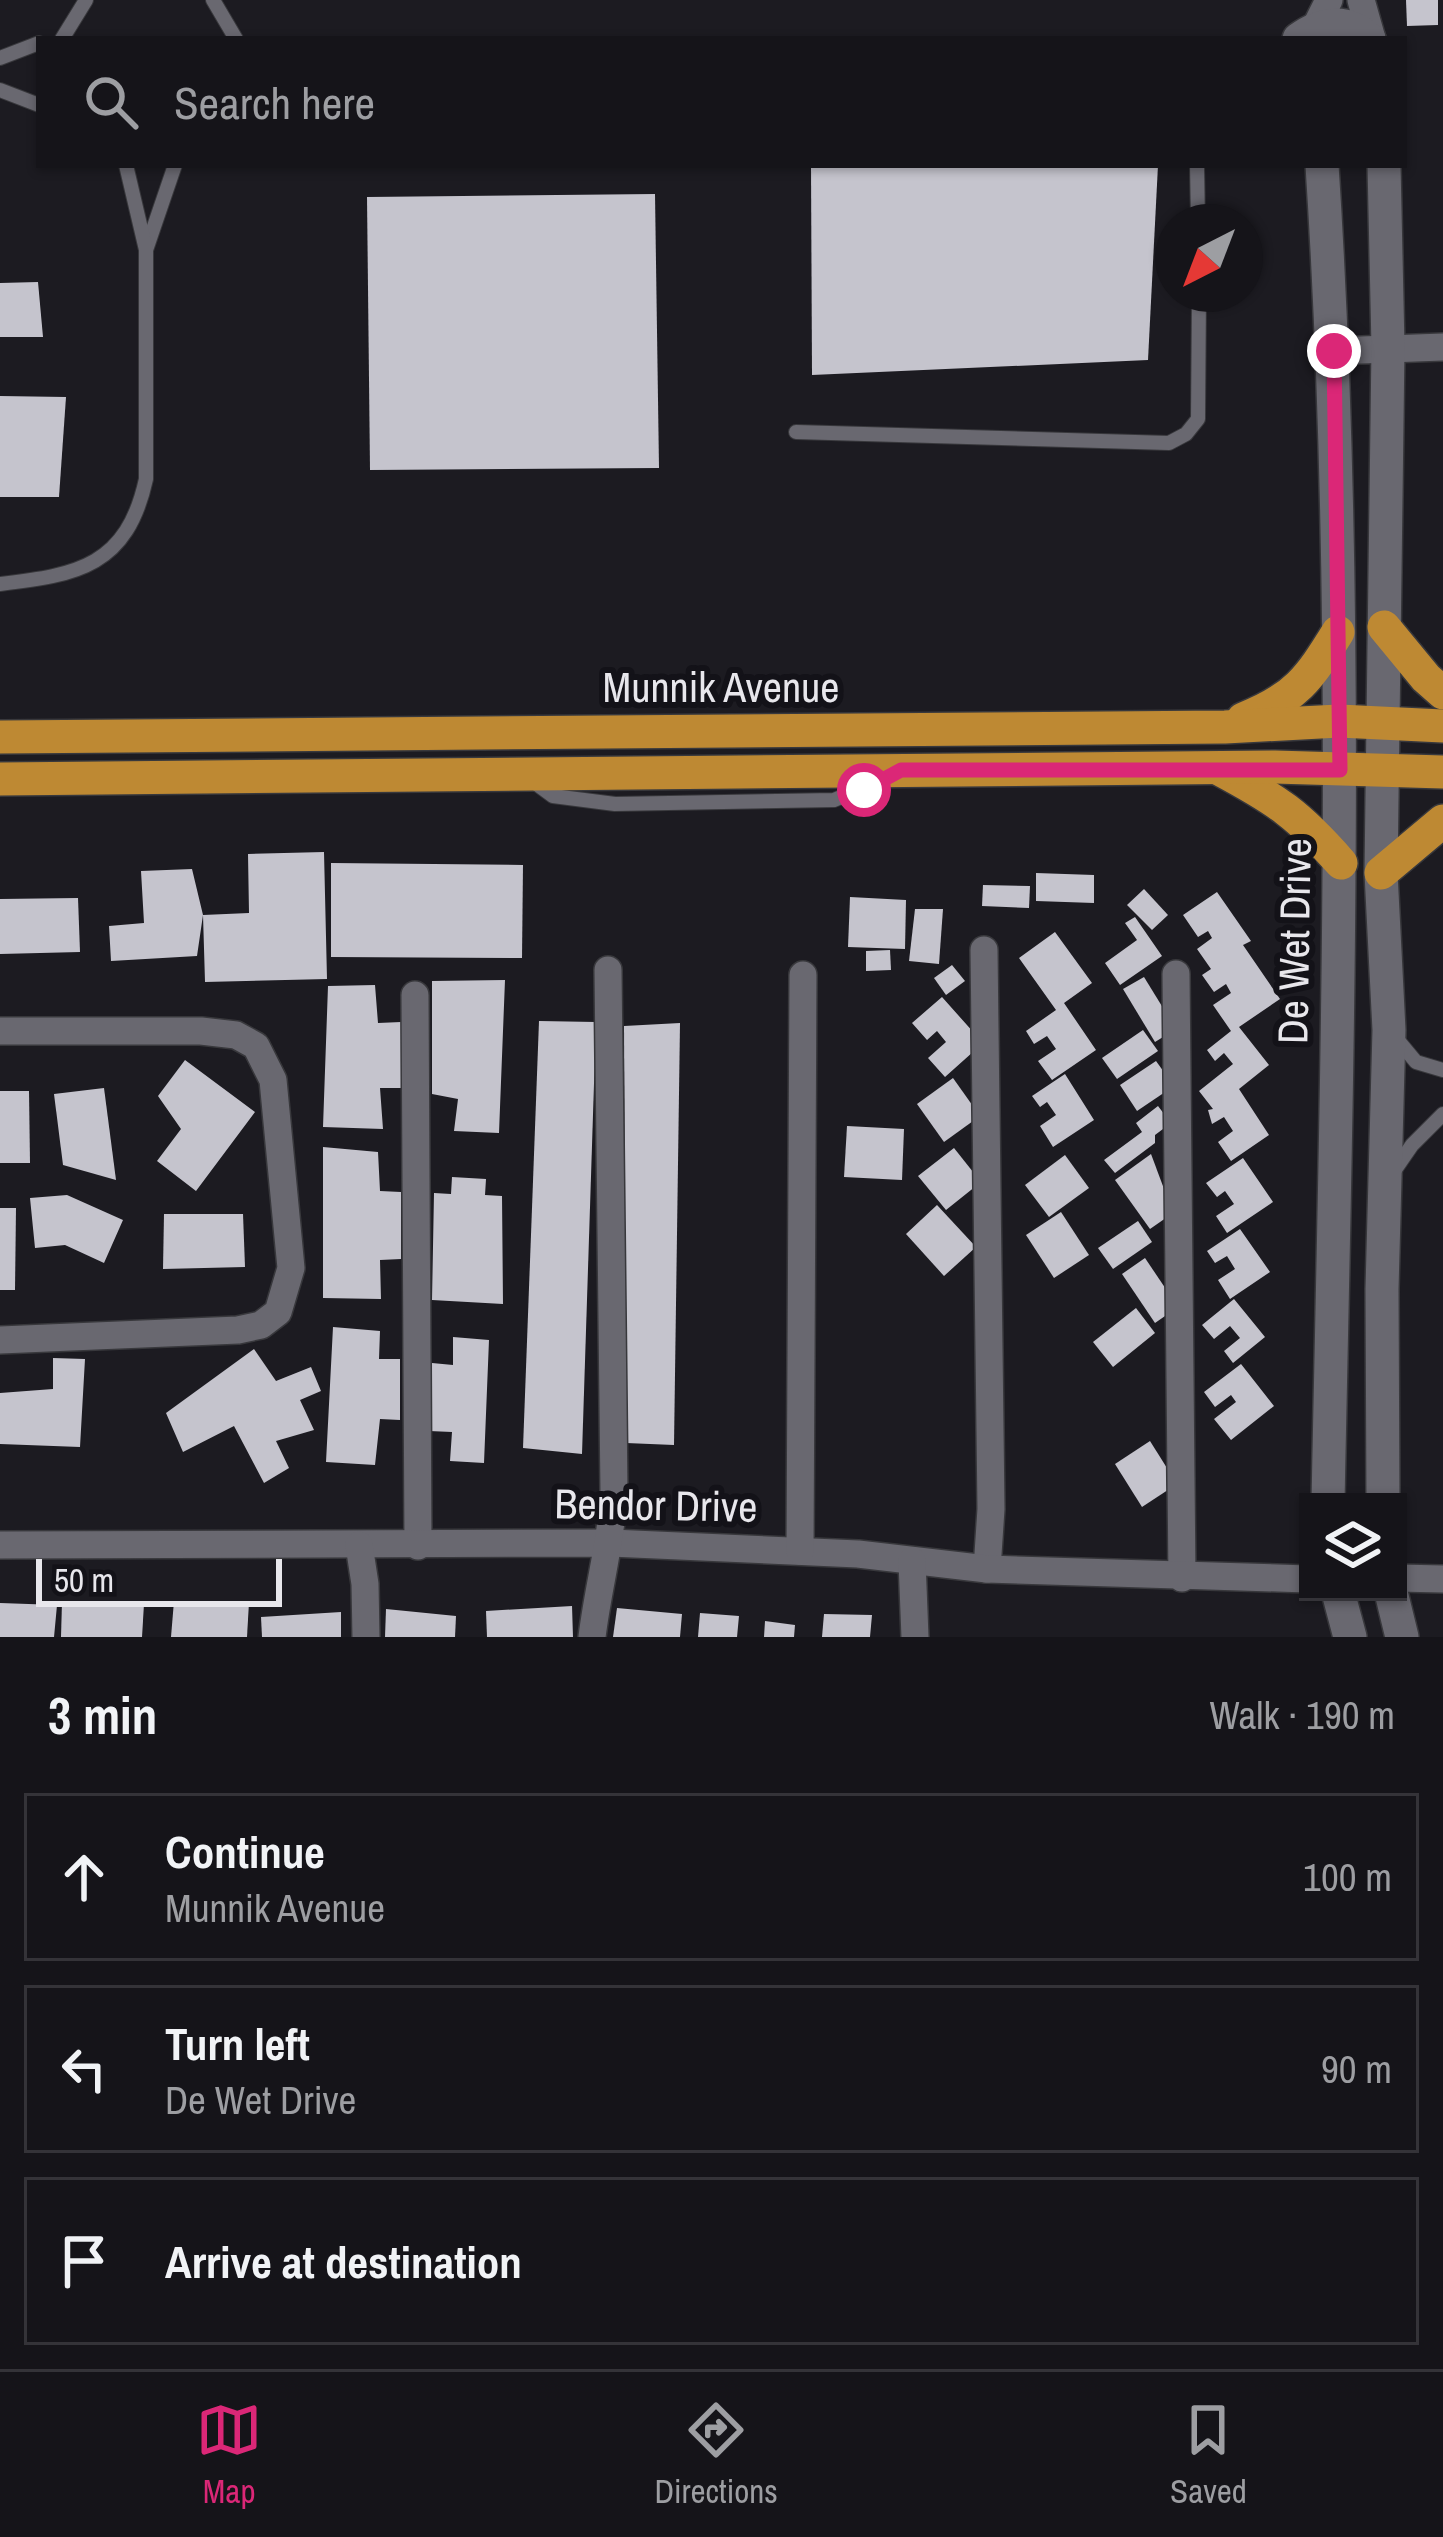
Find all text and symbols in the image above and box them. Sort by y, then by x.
search box [36,36,1407,168]
icon: search [78,69,144,135]
text: Search here [174,72,375,133]
north arrow [1155,204,1263,312]
route end [1307,324,1361,378]
street label: Munnik Avenue [603,659,839,715]
route start [837,763,891,817]
street label: De Wet Drive [1264,837,1324,1045]
street label: Bendor Drive [554,1475,758,1535]
map controls [1299,1493,1407,1601]
button: layers [1299,1493,1407,1601]
scale bar [36,1553,282,1606]
text: 50 m [54,1558,114,1602]
text: 3 min [48,1681,157,1750]
text: Walk · 190 m [1210,1689,1395,1741]
text: Continue [165,1821,325,1882]
icon: ahead [51,1844,117,1910]
text: 100 m [1303,1851,1392,1903]
text: Munnik Avenue [165,1882,385,1934]
text: Turn left [165,2013,310,2074]
icon: left [51,2036,117,2102]
text: 90 m [1321,2043,1392,2095]
text: De Wet Drive [165,2074,356,2126]
icon: arrive [51,2228,117,2294]
text: Arrive at destination [165,2231,522,2292]
tab: Map [196,2397,262,2513]
tab: Directions [654,2397,778,2513]
tab: Saved [1170,2397,1247,2513]

